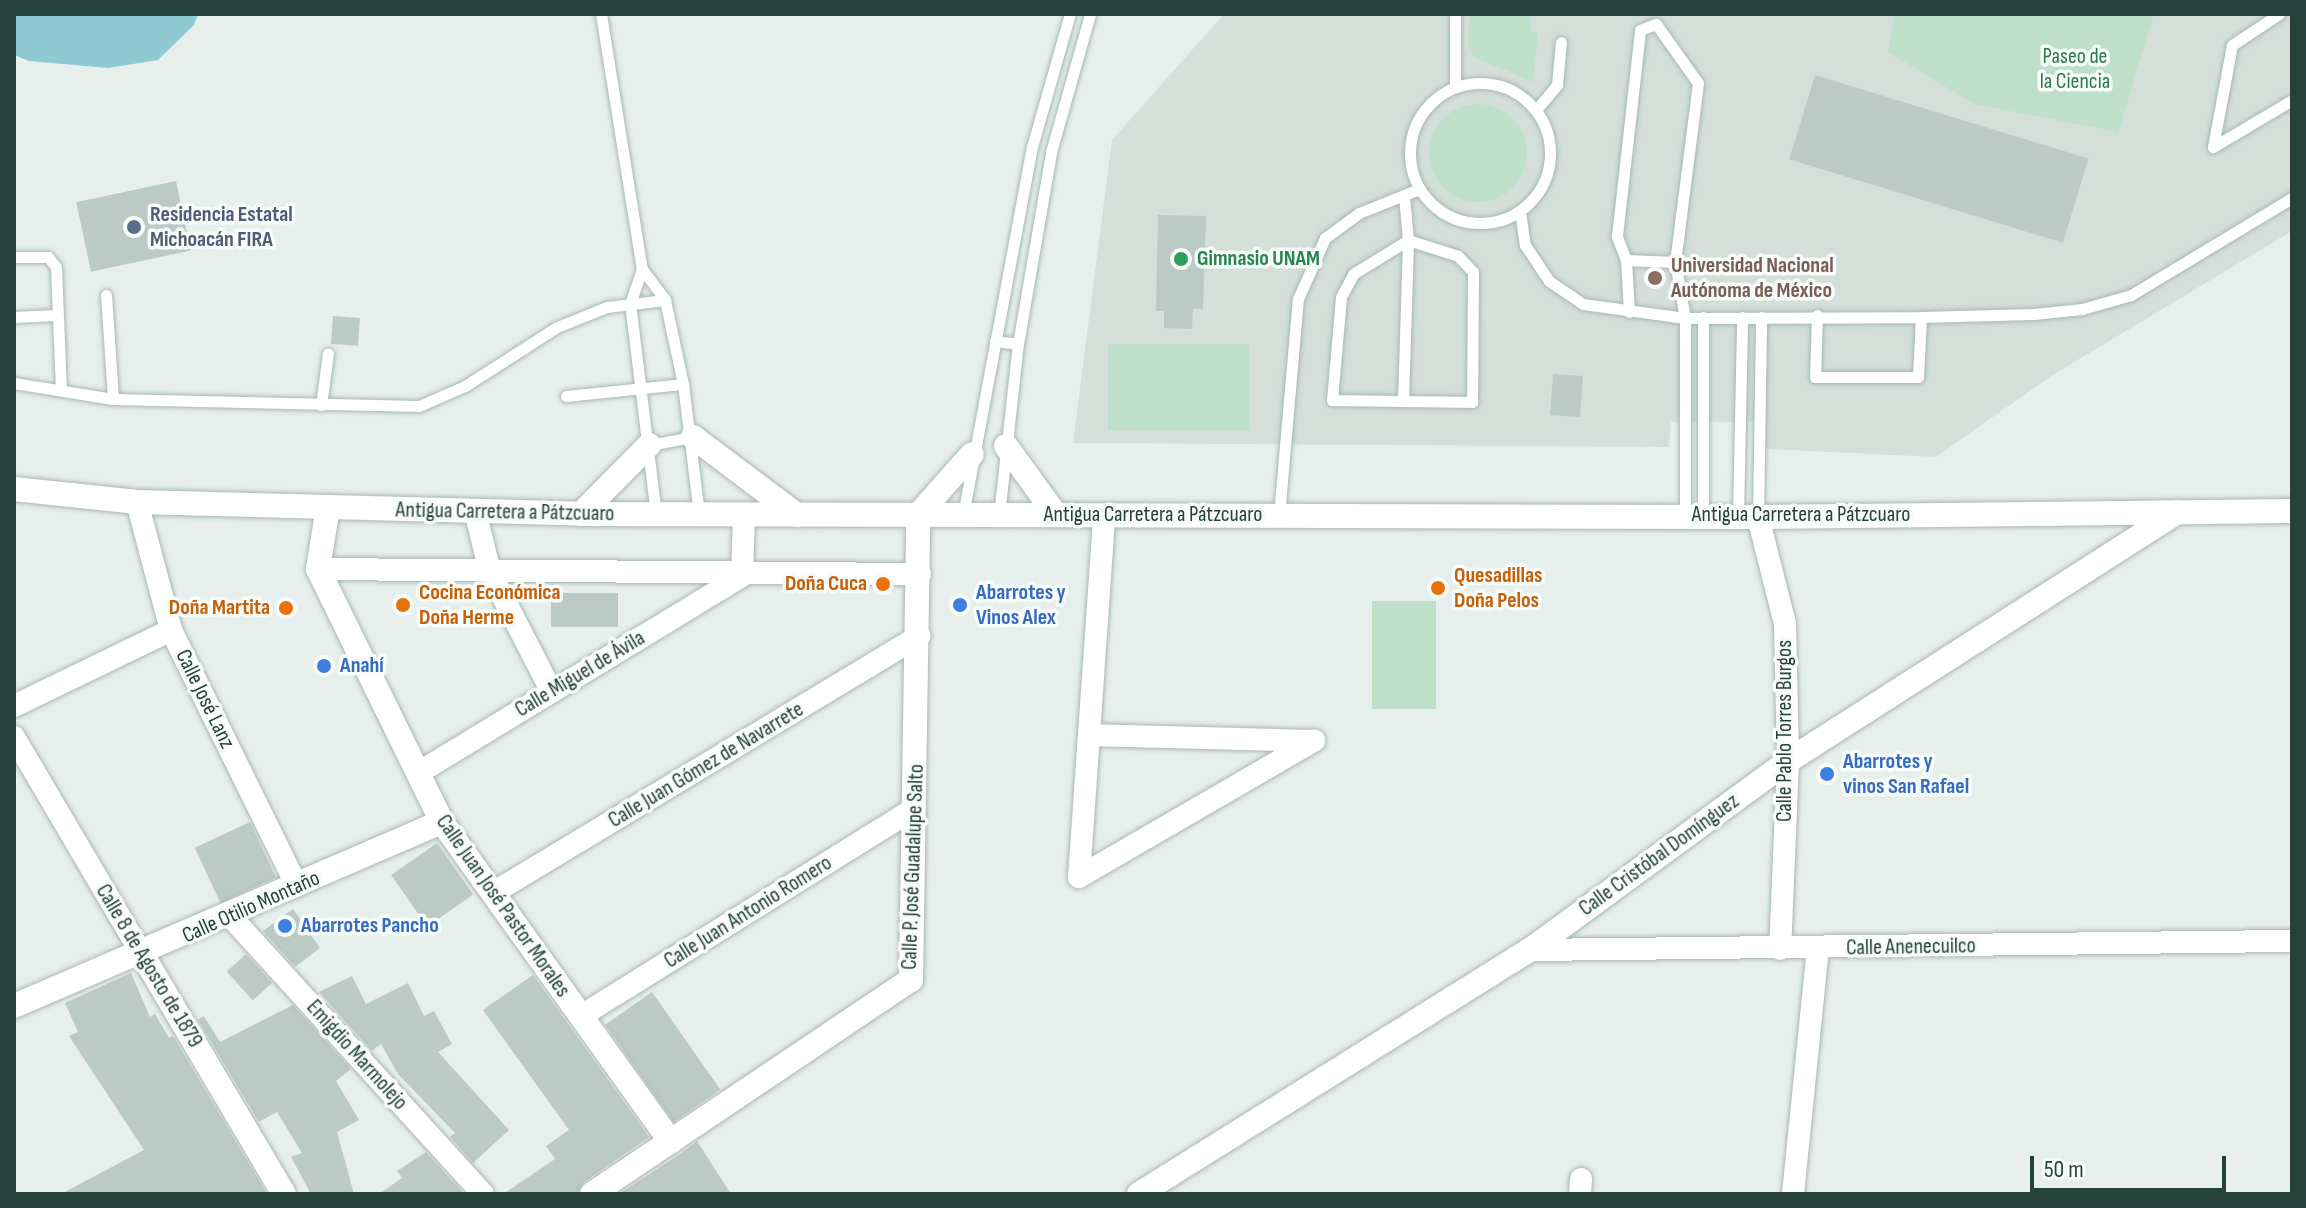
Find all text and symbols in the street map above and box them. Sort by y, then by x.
park label: Paseo de la Ciencia [2040,43,2110,94]
place label: Residencia Estatal Michoacán FIRA [150,201,293,252]
marker: Residencia Estatal Michoacán FIRA [125,218,143,236]
place label: Gimnasio UNAM [1197,246,1320,272]
marker: Gimnasio UNAM [1172,250,1190,268]
place label: Universidad Nacional Autónoma de México [1671,252,1834,304]
marker: Universidad Nacional Autónoma de México [1646,269,1664,287]
street label: Antigua Carretera a Pátzcuaro [395,497,615,527]
street label: Antigua Carretera a Pátzcuaro [1044,502,1262,528]
street label: Antigua Carretera a Pátzcuaro [1692,502,1910,528]
place label: Quesadillas Doña Pelos [1454,562,1542,614]
place label: Doña Cuca [785,571,867,597]
marker: Doña Cuca [874,575,892,593]
place label: Cocina Económica Doña Herme [419,579,560,630]
place label: Abarrotes y Vinos Alex [976,579,1066,630]
marker: Quesadillas Doña Pelos [1429,579,1447,597]
place label: Doña Martita [169,595,270,621]
marker: Cocina Económica Doña Herme [394,596,412,614]
marker: Abarrotes y Vinos Alex [951,596,969,614]
marker: Doña Martita [277,599,295,617]
street label: Calle Miguel de Ávila [510,625,650,723]
street label: Calle Pablo Torres Burgos [1772,640,1798,822]
street label: Calle José Lanz [170,645,240,753]
place label: Anahí [340,653,384,679]
marker: Anahí [315,657,333,675]
street label: Calle Juan Gómez de Navarrete [604,696,808,834]
place label: Abarrotes y vinos San Rafael [1843,748,1969,800]
street label: Calle P. José Guadalupe Salto [896,764,930,970]
marker: Abarrotes y vinos San Rafael [1818,765,1836,783]
street label: Calle Cristóbal Domínguez [1574,788,1744,922]
street label: Calle Juan José Pastor Morales [430,810,576,1002]
street label: Calle Juan Antonio Romero [659,850,837,974]
street label: Calle Otilio Montaño [178,865,324,949]
street label: Calle 8 de Agosto de 1879 [90,880,208,1052]
place label: Abarrotes Pancho [301,913,439,939]
marker: Abarrotes Pancho [276,917,294,935]
street label: Calle Anenecuilco [1846,933,1976,961]
street label: Emigdio Marmolejo [301,995,413,1115]
scale bar [2034,1140,2230,1190]
text: 50 m [2044,1155,2084,1184]

